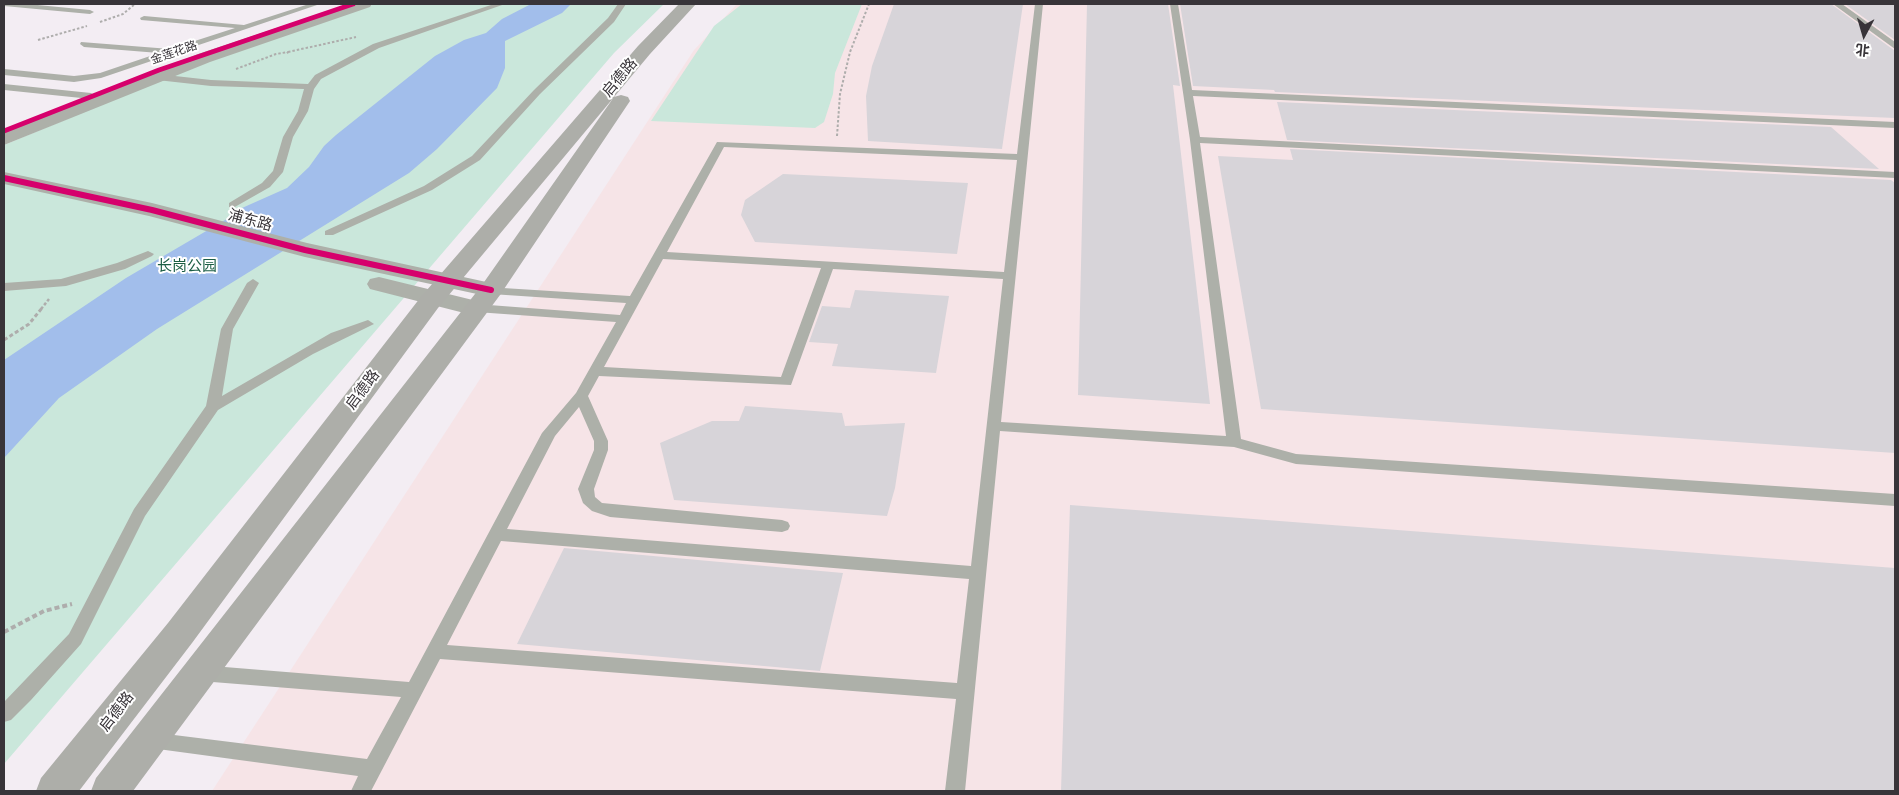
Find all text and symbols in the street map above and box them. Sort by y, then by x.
north arrow [1839,10,1889,60]
street label: 金莲花路 [149,38,199,68]
text: 北 [1855,40,1870,60]
street label: 启德路 [599,55,641,101]
street label: 浦东路 [226,206,274,236]
park label: 长岗公园 [157,258,217,276]
street label: 启德路 [342,367,384,413]
street label: 启德路 [96,689,138,735]

